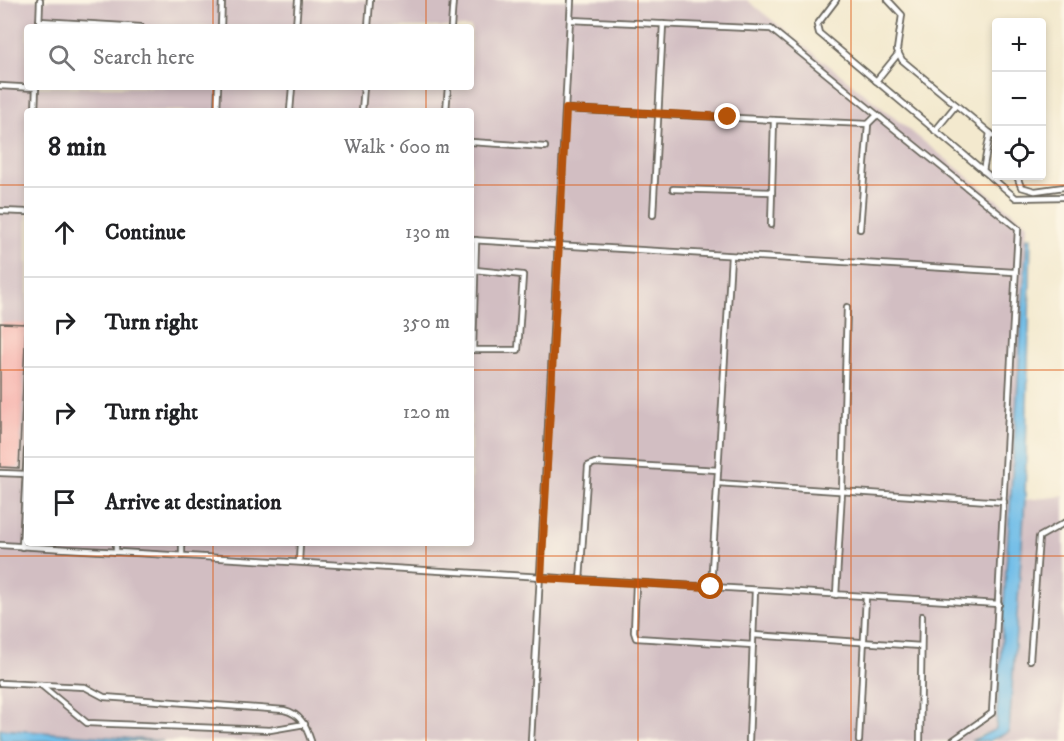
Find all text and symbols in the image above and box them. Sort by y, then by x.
map controls [992,18,1046,180]
button: + [992,18,1046,72]
search box [24,24,474,90]
icon: search [45,41,78,74]
text: Search here [93,44,195,71]
button: − [992,72,1046,126]
route end [714,103,740,129]
button: locate [992,126,1046,180]
text: 8 min [48,131,106,164]
text: Walk · 600 m [344,135,450,160]
icon: ahead [48,216,81,249]
text: Continue [105,219,186,246]
text: 130 m [405,220,450,245]
icon: right [48,306,81,339]
text: Turn right [105,309,198,336]
text: 350 m [403,310,450,335]
icon: right [48,396,81,429]
text: Turn right [105,399,198,426]
text: 120 m [403,400,450,425]
icon: arrive [48,486,81,519]
text: Arrive at destination [105,489,282,516]
route start [697,573,723,599]

